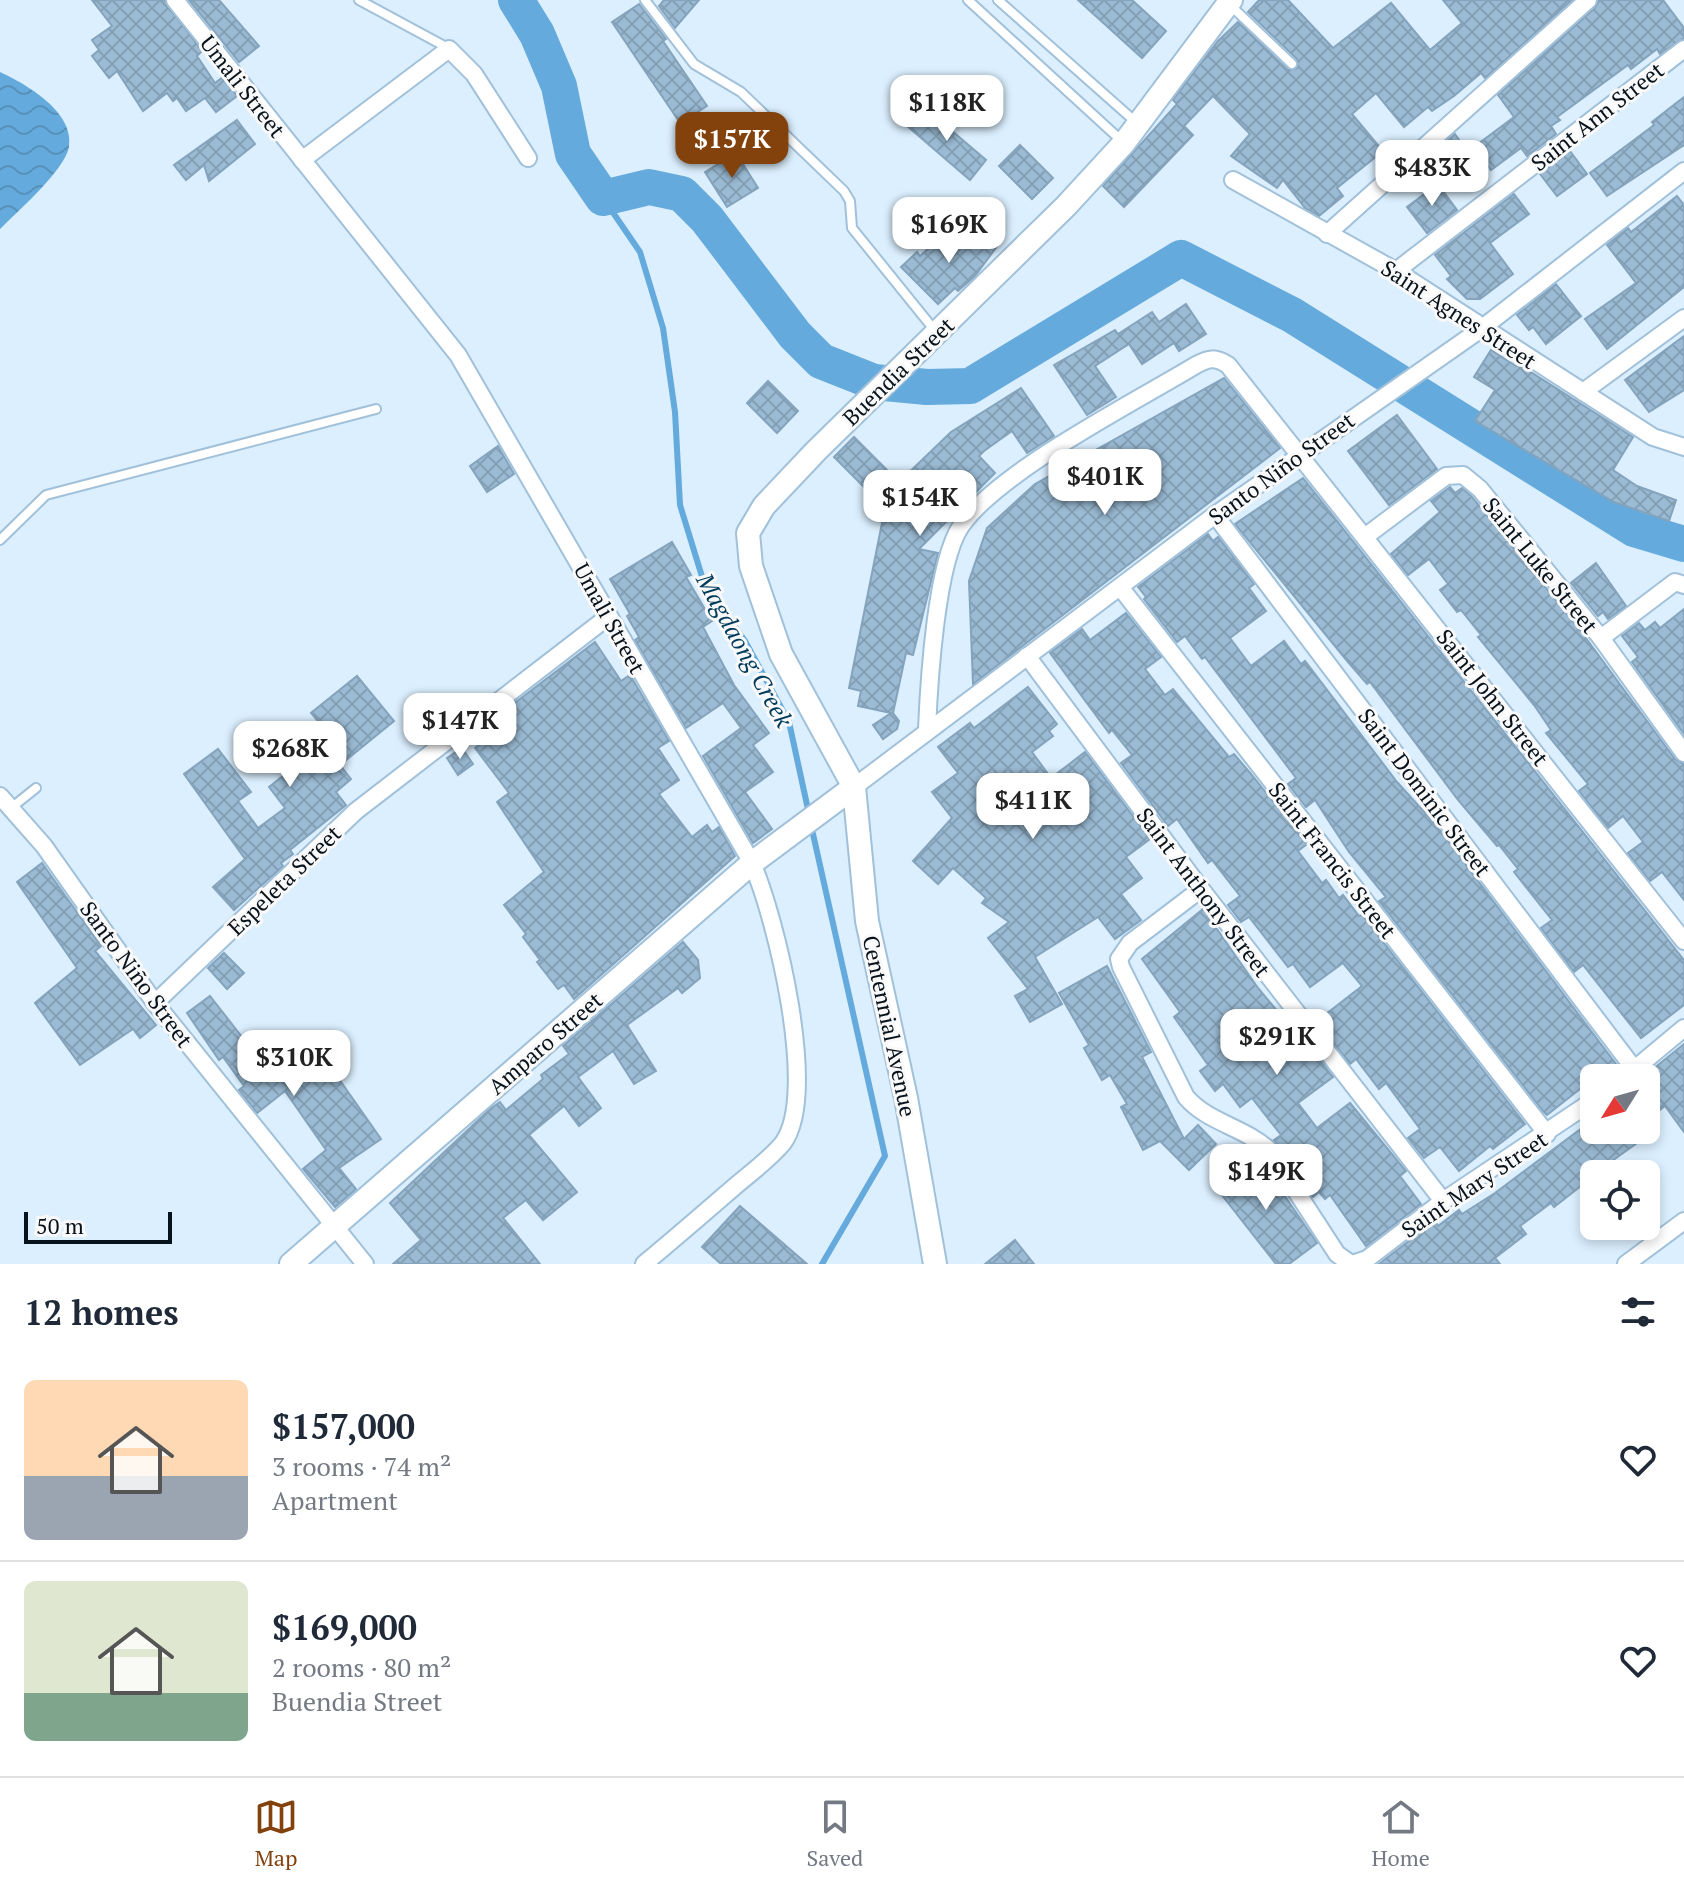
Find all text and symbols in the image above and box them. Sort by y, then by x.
street label: Umali Street [194,29,292,143]
street label: Saint Ann Street [1525,55,1669,177]
pin: $118K [891,75,1003,143]
text: $118K [908,84,986,118]
pin: $157K [676,112,788,180]
text: $157K [693,121,771,155]
pin: $483K [1376,140,1488,208]
text: $483K [1393,149,1471,183]
pin: $169K [893,197,1005,265]
text: $169K [910,206,988,240]
street label: Saint Agnes Street [1376,253,1542,375]
street label: Buendia Street [836,310,960,432]
street label: Santo Niño Street [1202,405,1360,531]
pin: $401K [1049,449,1161,517]
text: $401K [1066,458,1144,492]
pin: $154K [864,470,976,538]
text: $154K [881,479,959,513]
street label: Saint Luke Street [1477,491,1605,639]
street label: Umali Street [568,558,652,678]
water label: Magdaong Creek [689,566,801,733]
street label: Saint John Street [1431,623,1555,771]
pin: $147K [404,693,516,761]
text: $147K [421,702,499,736]
street label: Saint Dominic Street [1352,702,1498,882]
pin: $268K [234,721,346,789]
text: $268K [251,730,329,764]
pin: $411K [977,773,1089,841]
street label: Saint Francis Street [1263,776,1403,944]
text: $411K [994,782,1072,816]
street label: Saint Anthony Street [1131,801,1277,983]
street label: Espeleta Street [221,819,347,941]
street label: Santo Niño Street [74,895,200,1053]
street label: Centennial Avenue [857,933,923,1119]
street label: Amparo Street [482,985,608,1101]
pin: $291K [1221,1009,1333,1077]
text: $291K [1238,1018,1316,1052]
pin: $310K [238,1030,350,1098]
text: $310K [255,1039,333,1073]
north arrow [1580,1064,1660,1144]
map controls [1580,1064,1660,1240]
street label: Saint Mary Street [1395,1124,1553,1244]
pin: $149K [1210,1144,1322,1212]
text: $149K [1227,1153,1305,1187]
button: locate [1580,1160,1660,1240]
scale bar [24,1208,172,1244]
text: 50 m [36,1211,84,1240]
text: 12 homes [24,1290,179,1335]
icon: filters [1616,1290,1660,1334]
text: $157,000 [272,1404,415,1449]
icon: home [88,1412,184,1508]
icon: heart [1616,1438,1660,1482]
text: 3 rooms · 74 m² [272,1449,451,1483]
text: Apartment [272,1483,398,1517]
text: $169,000 [272,1605,417,1650]
icon: home [88,1613,184,1709]
icon: heart [1616,1639,1660,1683]
text: 2 rooms · 80 m² [272,1650,451,1684]
text: Buendia Street [272,1684,443,1718]
tab: Map [254,1795,298,1872]
tab: Saved [806,1795,863,1872]
tab: Home [1372,1795,1430,1872]

